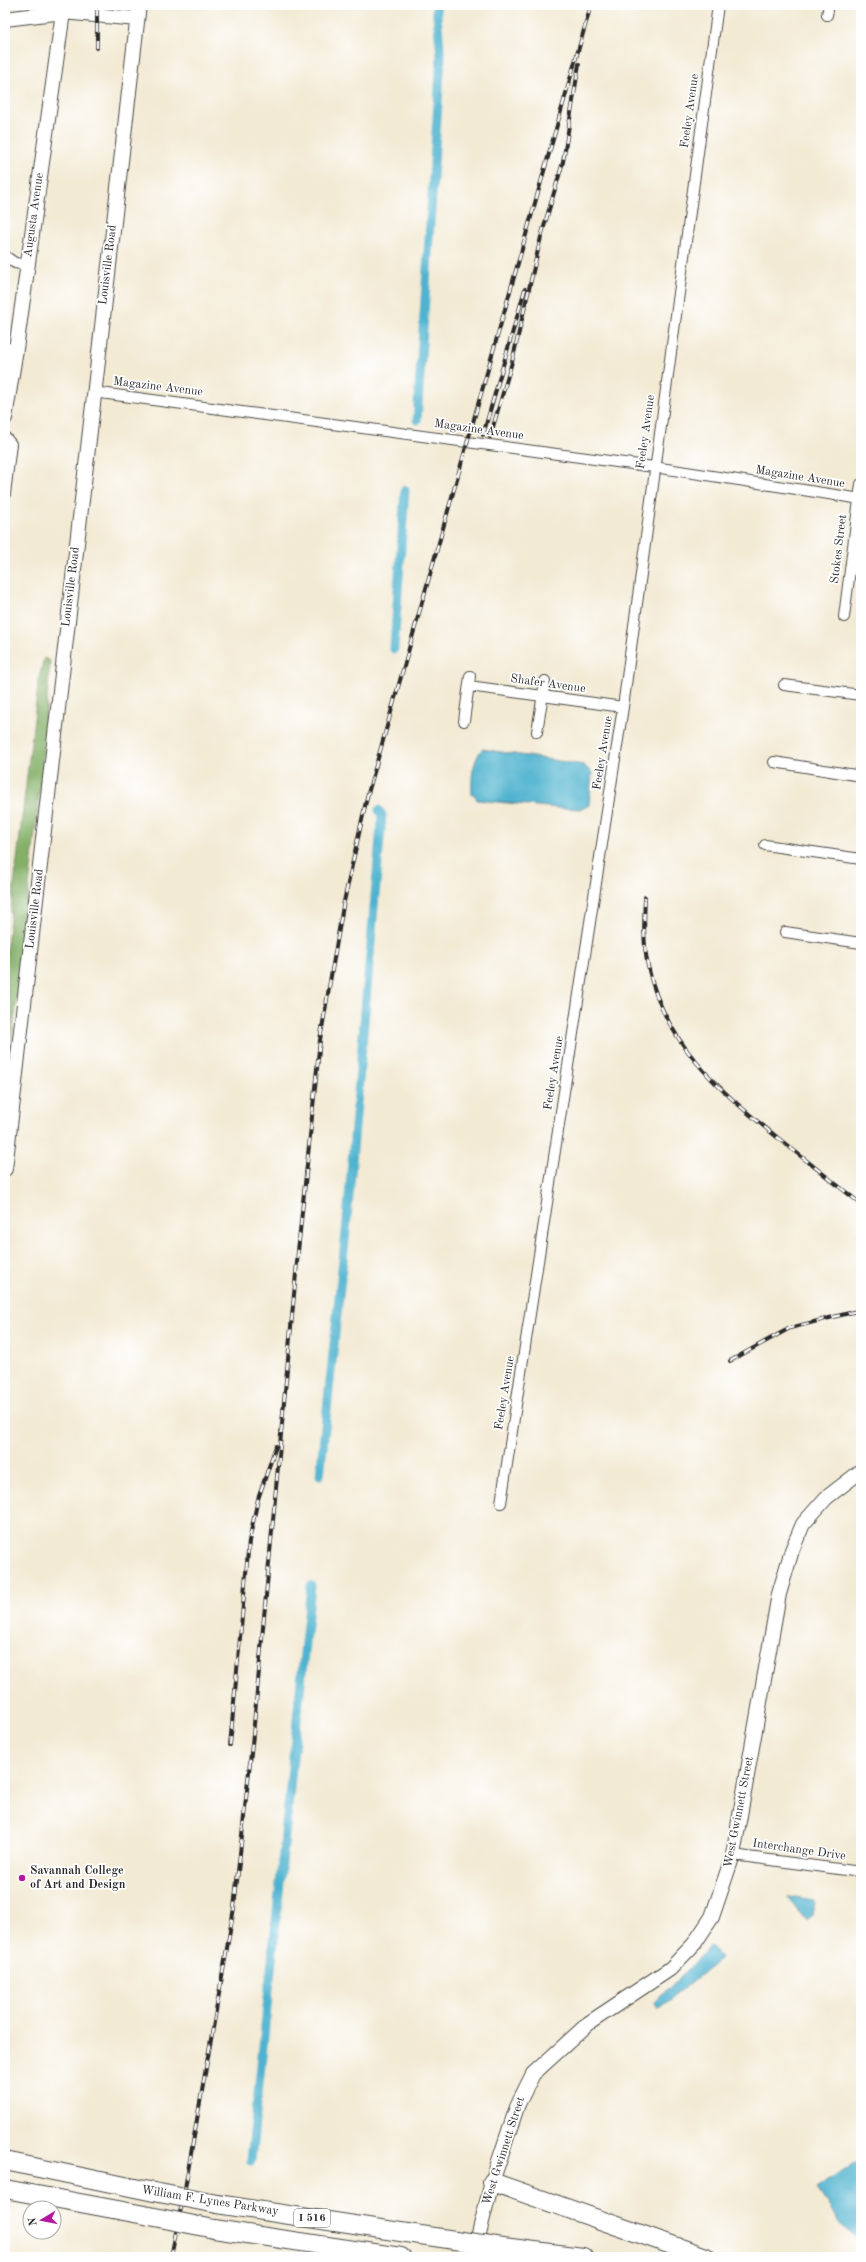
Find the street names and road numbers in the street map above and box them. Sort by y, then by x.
street label: Feeley Avenue [679,73,701,149]
street label: Augusta Avenue [22,171,46,258]
street label: Louisville Road [97,224,119,306]
street label: Magazine Avenue [112,376,204,399]
street label: Feeley Avenue [635,394,657,470]
street label: Magazine Avenue [433,418,525,442]
street label: Magazine Avenue [754,464,846,490]
street label: Stokes Street [829,514,849,584]
street label: Louisville Road [60,546,82,628]
street label: Shafer Avenue [510,673,587,695]
street label: Feeley Avenue [591,715,615,791]
street label: Louisville Road [24,868,46,950]
street label: Feeley Avenue [542,1035,566,1111]
street label: Feeley Avenue [493,1355,517,1431]
street label: West Gwinnett Street [722,1755,756,1869]
street label: Interchange Drive [752,1838,847,1863]
street label: West Gwinnett Street [481,2095,527,2207]
street label: William F. Lynes Parkway [141,2184,280,2218]
road number: I 516 [294,2209,330,2227]

